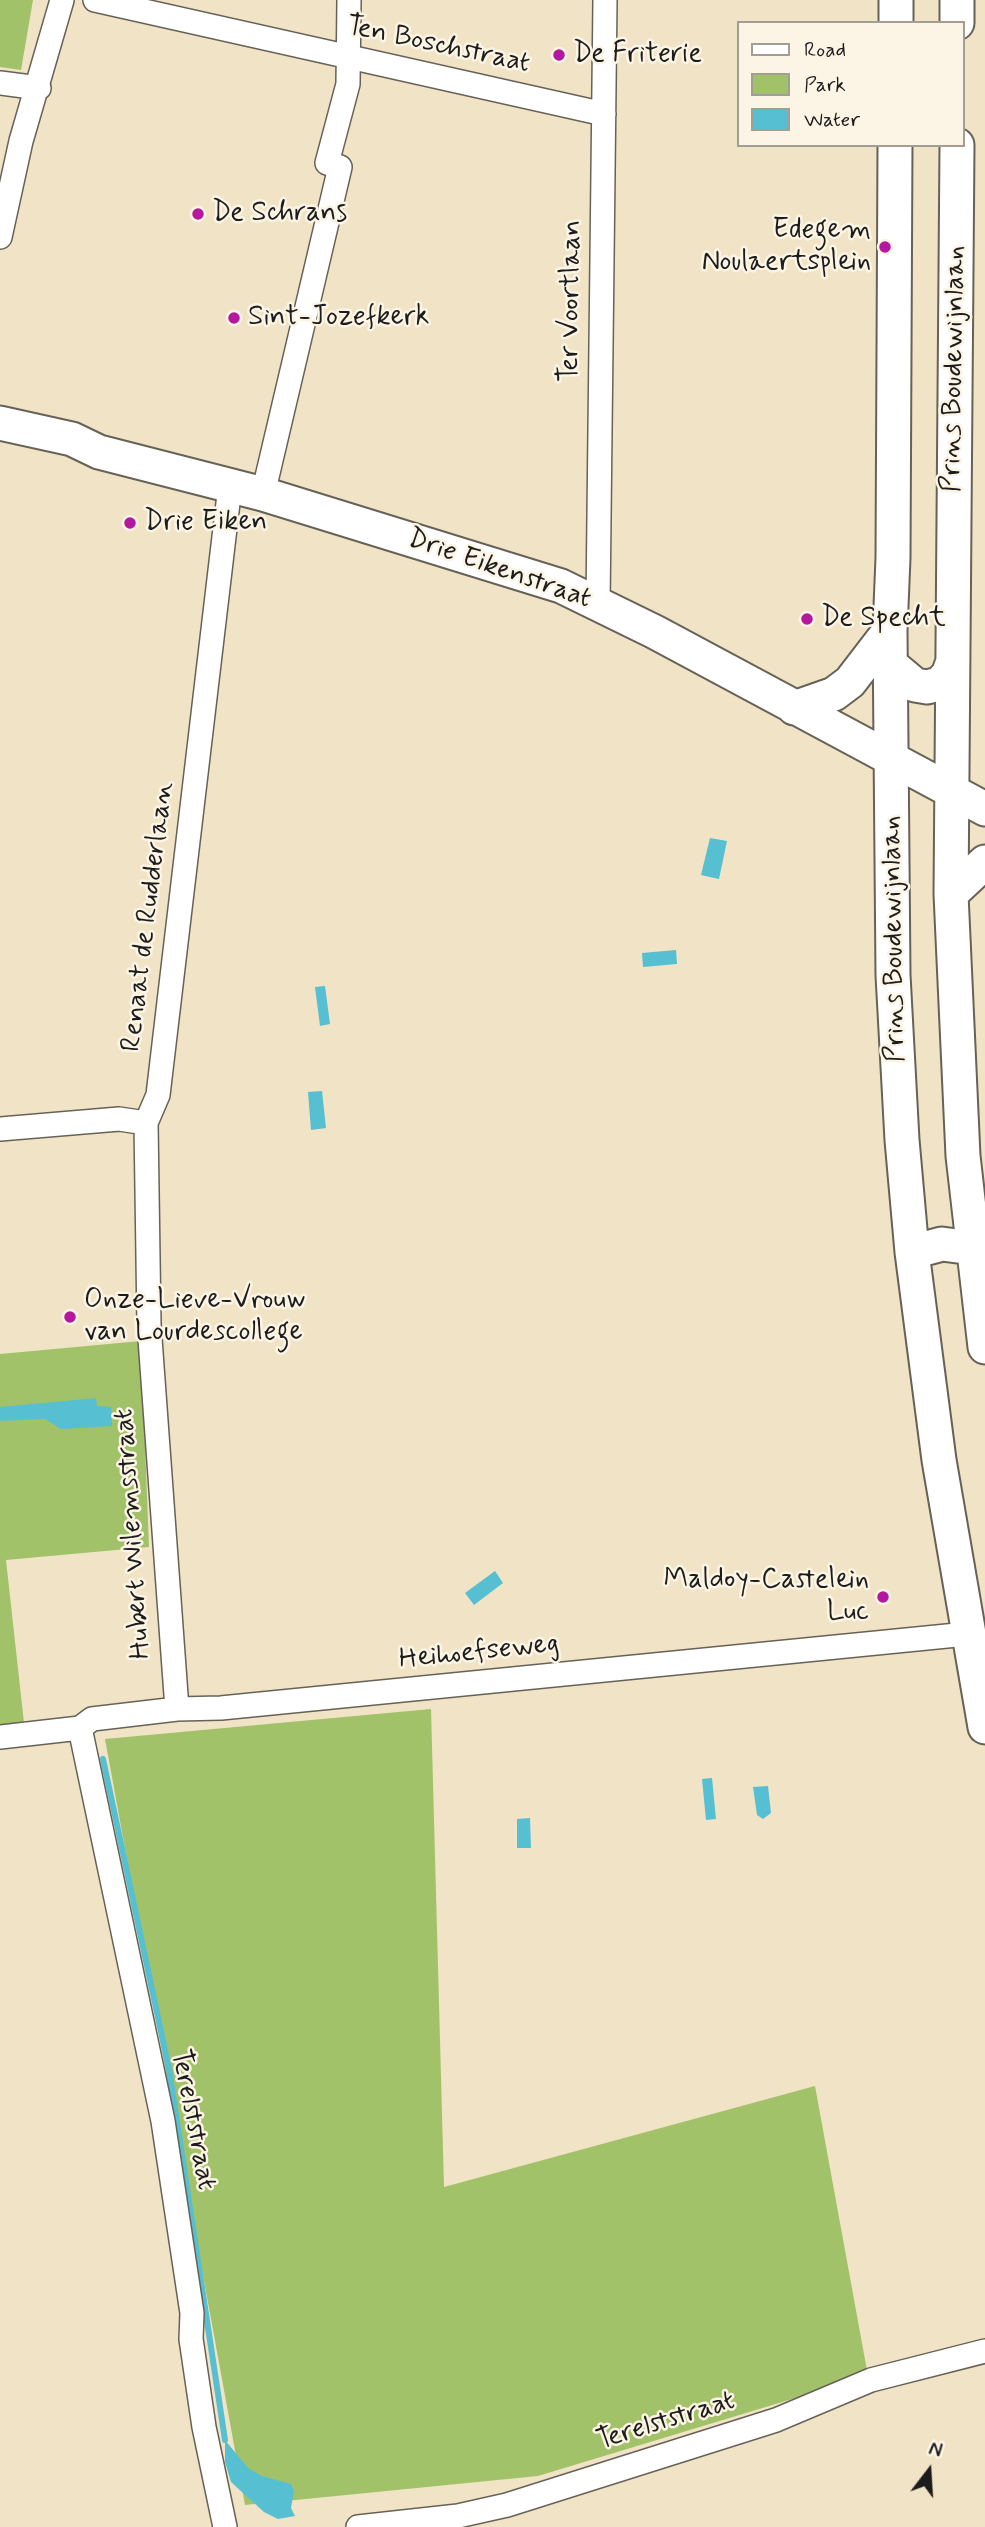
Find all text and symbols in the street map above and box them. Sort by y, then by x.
street label: Ten Boschstraat [343,10,533,82]
legend [736,21,964,147]
text: Road [804,36,846,64]
place label: De Friterie [573,38,702,72]
marker: De Friterie [551,47,567,63]
text: Park [804,71,846,99]
text: Water [804,106,860,134]
place label: De Schrans [212,197,347,231]
marker: De Schrans [190,206,206,222]
place label: Edegem Noulaertsplein [702,214,871,280]
street label: Ter Voortlaan [554,220,590,382]
marker: Edegem Noulaertsplein [877,239,893,255]
street label: Prins Boudewijnlaan [936,245,974,493]
place label: Sint-Jozefkerk [248,301,429,335]
marker: Sint-Jozefkerk [226,310,242,326]
place label: Drie Eiken [144,506,267,540]
marker: Drie Eiken [122,515,138,531]
street label: Drie Eikenstraat [403,523,595,617]
place label: De Specht [821,602,946,636]
marker: De Specht [799,611,815,627]
street label: Renaat de Rudderlaan [116,780,182,1054]
street label: Prins Boudewijnlaan [876,815,914,1063]
place label: Onze-Lieve-Vrouw van Lourdescollege [84,1284,305,1350]
marker: Onze-Lieve-Vrouw van Lourdescollege [62,1309,78,1325]
street label: Hubert Wilemsstraat [108,1408,160,1660]
place label: Maldoy-Castelein Luc [664,1564,869,1630]
marker: Maldoy-Castelein Luc [875,1589,891,1605]
street label: Heihoefseweg [397,1628,561,1678]
street label: Terelststraat [162,2047,222,2193]
street label: Terelststraat [593,2385,739,2459]
north arrow [894,2436,964,2506]
text: N [926,2437,945,2464]

